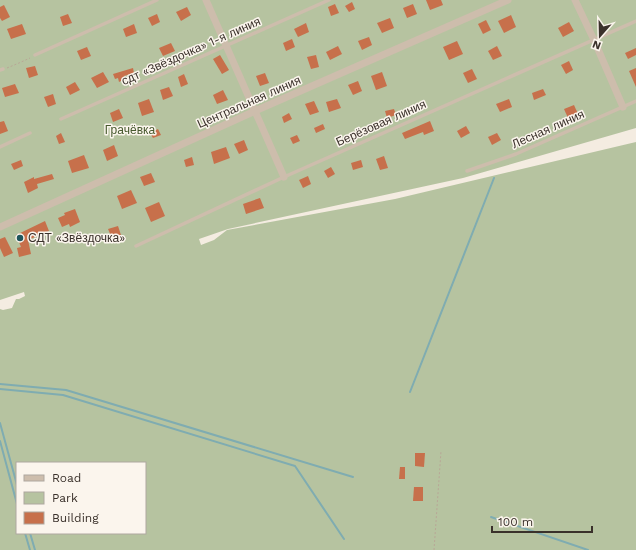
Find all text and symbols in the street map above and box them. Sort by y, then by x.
street label: сдт «Звёздочка» 1-я линия [119,14,263,88]
north arrow [580,16,620,56]
text: N [591,37,603,52]
street label: Центральная линия [195,73,303,131]
street label: Берёзовая линия [334,97,428,149]
street label: Лесная линия [510,107,586,151]
park label: Грачёвка [105,123,156,137]
place label: СДТ «Звёздочка» [28,231,125,245]
marker: СДТ «Звёздочка» [15,233,25,243]
legend [16,462,146,534]
text: Road [52,471,81,485]
text: Park [52,491,78,505]
scale bar [492,508,592,534]
text: Building [52,511,99,525]
text: 100 m [498,515,533,529]

